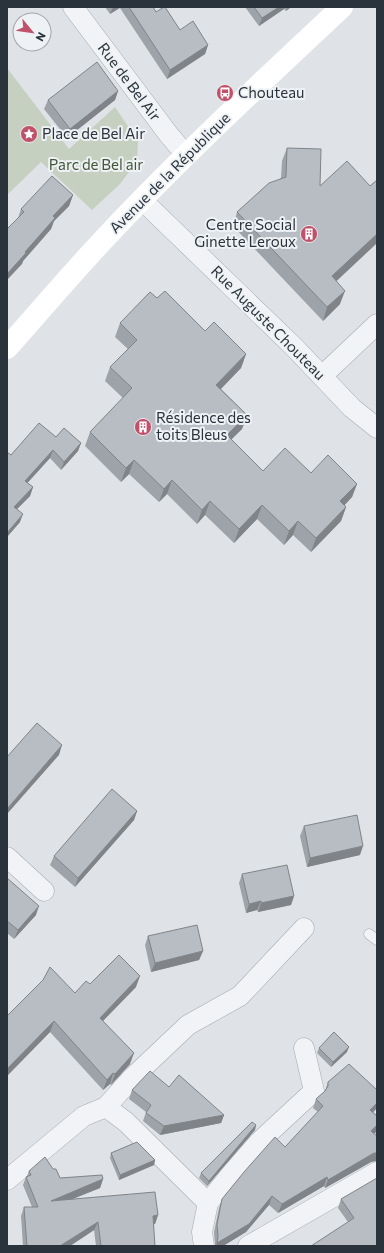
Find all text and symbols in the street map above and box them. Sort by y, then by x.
north arrow [12,12,52,52]
text: N [33,30,49,44]
street label: Rue de Bel Air [95,39,165,124]
bus stop icon: Chouteau [215,83,235,103]
place label: Chouteau [238,83,304,101]
street label: Avenue de la République [105,108,233,236]
place icon: Place de Bel Air [19,124,39,144]
place label: Place de Bel Air [42,124,145,142]
park label: Parc de Bel air [49,155,143,173]
place label: Centre Social Ginette Leroux [194,215,296,250]
building icon: Centre Social Ginette Leroux [299,224,319,244]
street label: Rue Auguste Chouteau [208,261,330,383]
place label: Résidence des toits Bleus [156,408,251,443]
building icon: Résidence des toits Bleus [133,417,153,437]

